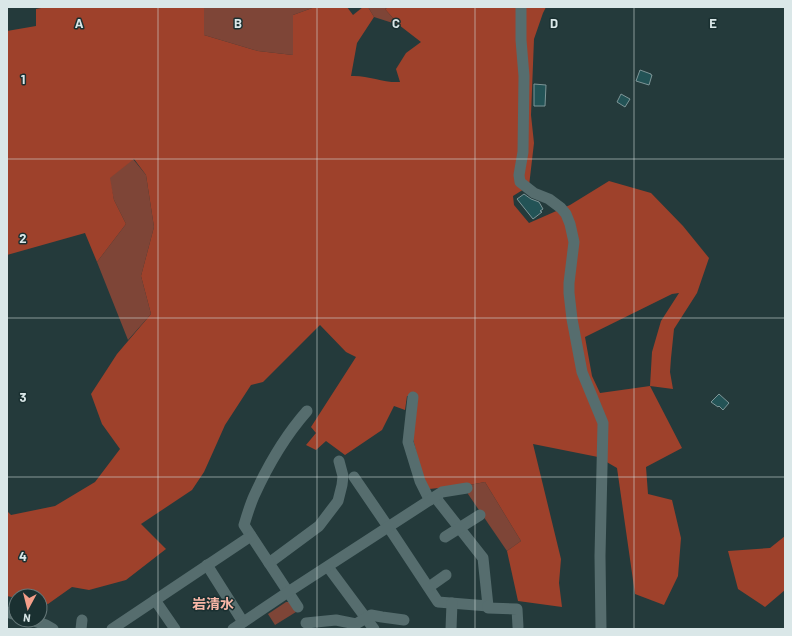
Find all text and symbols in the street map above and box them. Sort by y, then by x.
text: A [75,15,84,31]
text: B [234,15,242,31]
text: C [392,15,400,31]
text: D [550,15,558,31]
text: E [709,15,717,31]
text: 1 [21,71,25,87]
text: 2 [19,230,27,246]
text: 3 [19,389,27,405]
text: 4 [19,548,27,564]
north arrow [8,588,48,628]
district label: 岩清水 [192,595,234,612]
text: N [22,612,31,625]

